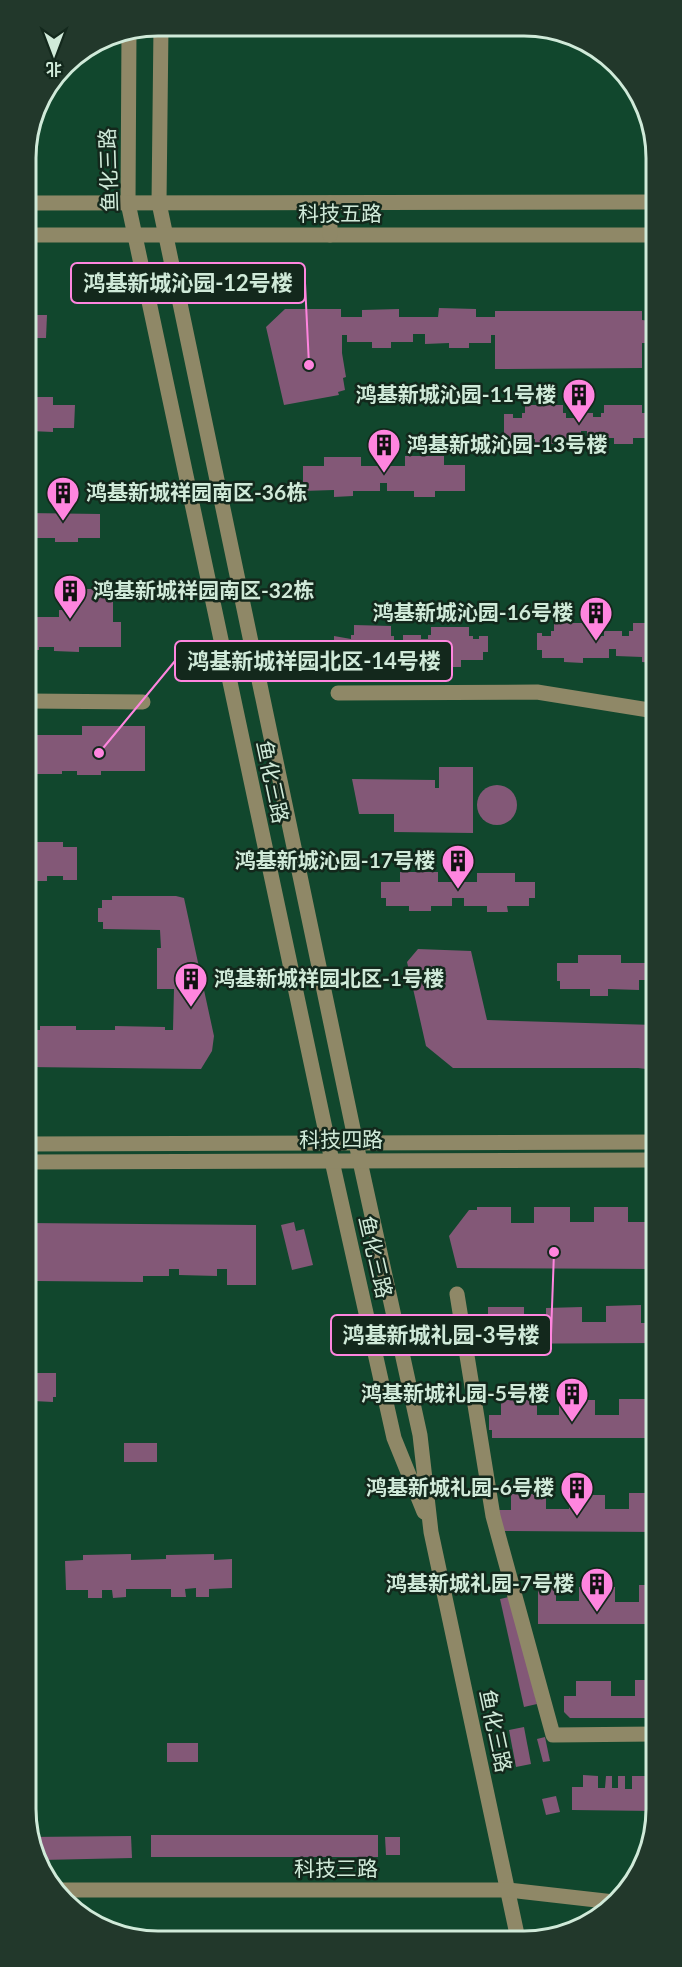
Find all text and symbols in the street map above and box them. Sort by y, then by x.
north arrow [24,24,84,84]
text: 北 [46,60,62,79]
street label: 鱼化三路 [94,128,121,212]
street label: 科技五路 [298,200,382,225]
callout: 鸿基新城沁园-12号楼 [71,263,305,303]
text: 鸿基新城沁园-12号楼 [83,269,293,296]
building icon: 鸿基新城沁园-11号楼 [561,377,597,424]
place label: 鸿基新城沁园-11号楼 [356,381,556,406]
building icon: 鸿基新城沁园-13号楼 [366,427,402,474]
place label: 鸿基新城沁园-13号楼 [407,431,607,456]
building icon: 鸿基新城祥园南区-36栋 [45,475,81,522]
place label: 鸿基新城祥园南区-36栋 [86,479,307,504]
building icon: 鸿基新城祥园南区-32栋 [52,573,88,620]
place label: 鸿基新城祥园南区-32栋 [93,577,314,602]
building icon: 鸿基新城沁园-16号楼 [578,595,614,642]
place label: 鸿基新城沁园-16号楼 [373,599,573,624]
callout: 鸿基新城祥园北区-14号楼 [175,641,452,681]
text: 鸿基新城祥园北区-14号楼 [187,647,441,674]
street label: 鱼化三路 [253,738,294,825]
building icon: 鸿基新城沁园-17号楼 [440,843,476,890]
place label: 鸿基新城沁园-17号楼 [235,847,435,872]
building icon: 鸿基新城祥园北区-1号楼 [173,961,209,1008]
place label: 鸿基新城祥园北区-1号楼 [214,965,444,990]
street label: 科技四路 [299,1126,383,1151]
street label: 鱼化三路 [355,1213,398,1300]
callout: 鸿基新城礼园-3号楼 [331,1315,551,1355]
text: 鸿基新城礼园-3号楼 [343,1321,539,1348]
building icon: 鸿基新城礼园-5号楼 [554,1376,590,1423]
place label: 鸿基新城礼园-5号楼 [361,1380,549,1405]
building icon: 鸿基新城礼园-6号楼 [559,1470,595,1517]
place label: 鸿基新城礼园-6号楼 [366,1474,554,1499]
building icon: 鸿基新城礼园-7号楼 [579,1566,615,1613]
place label: 鸿基新城礼园-7号楼 [386,1570,574,1595]
street label: 鱼化三路 [476,1687,517,1774]
street label: 科技三路 [294,1855,378,1880]

